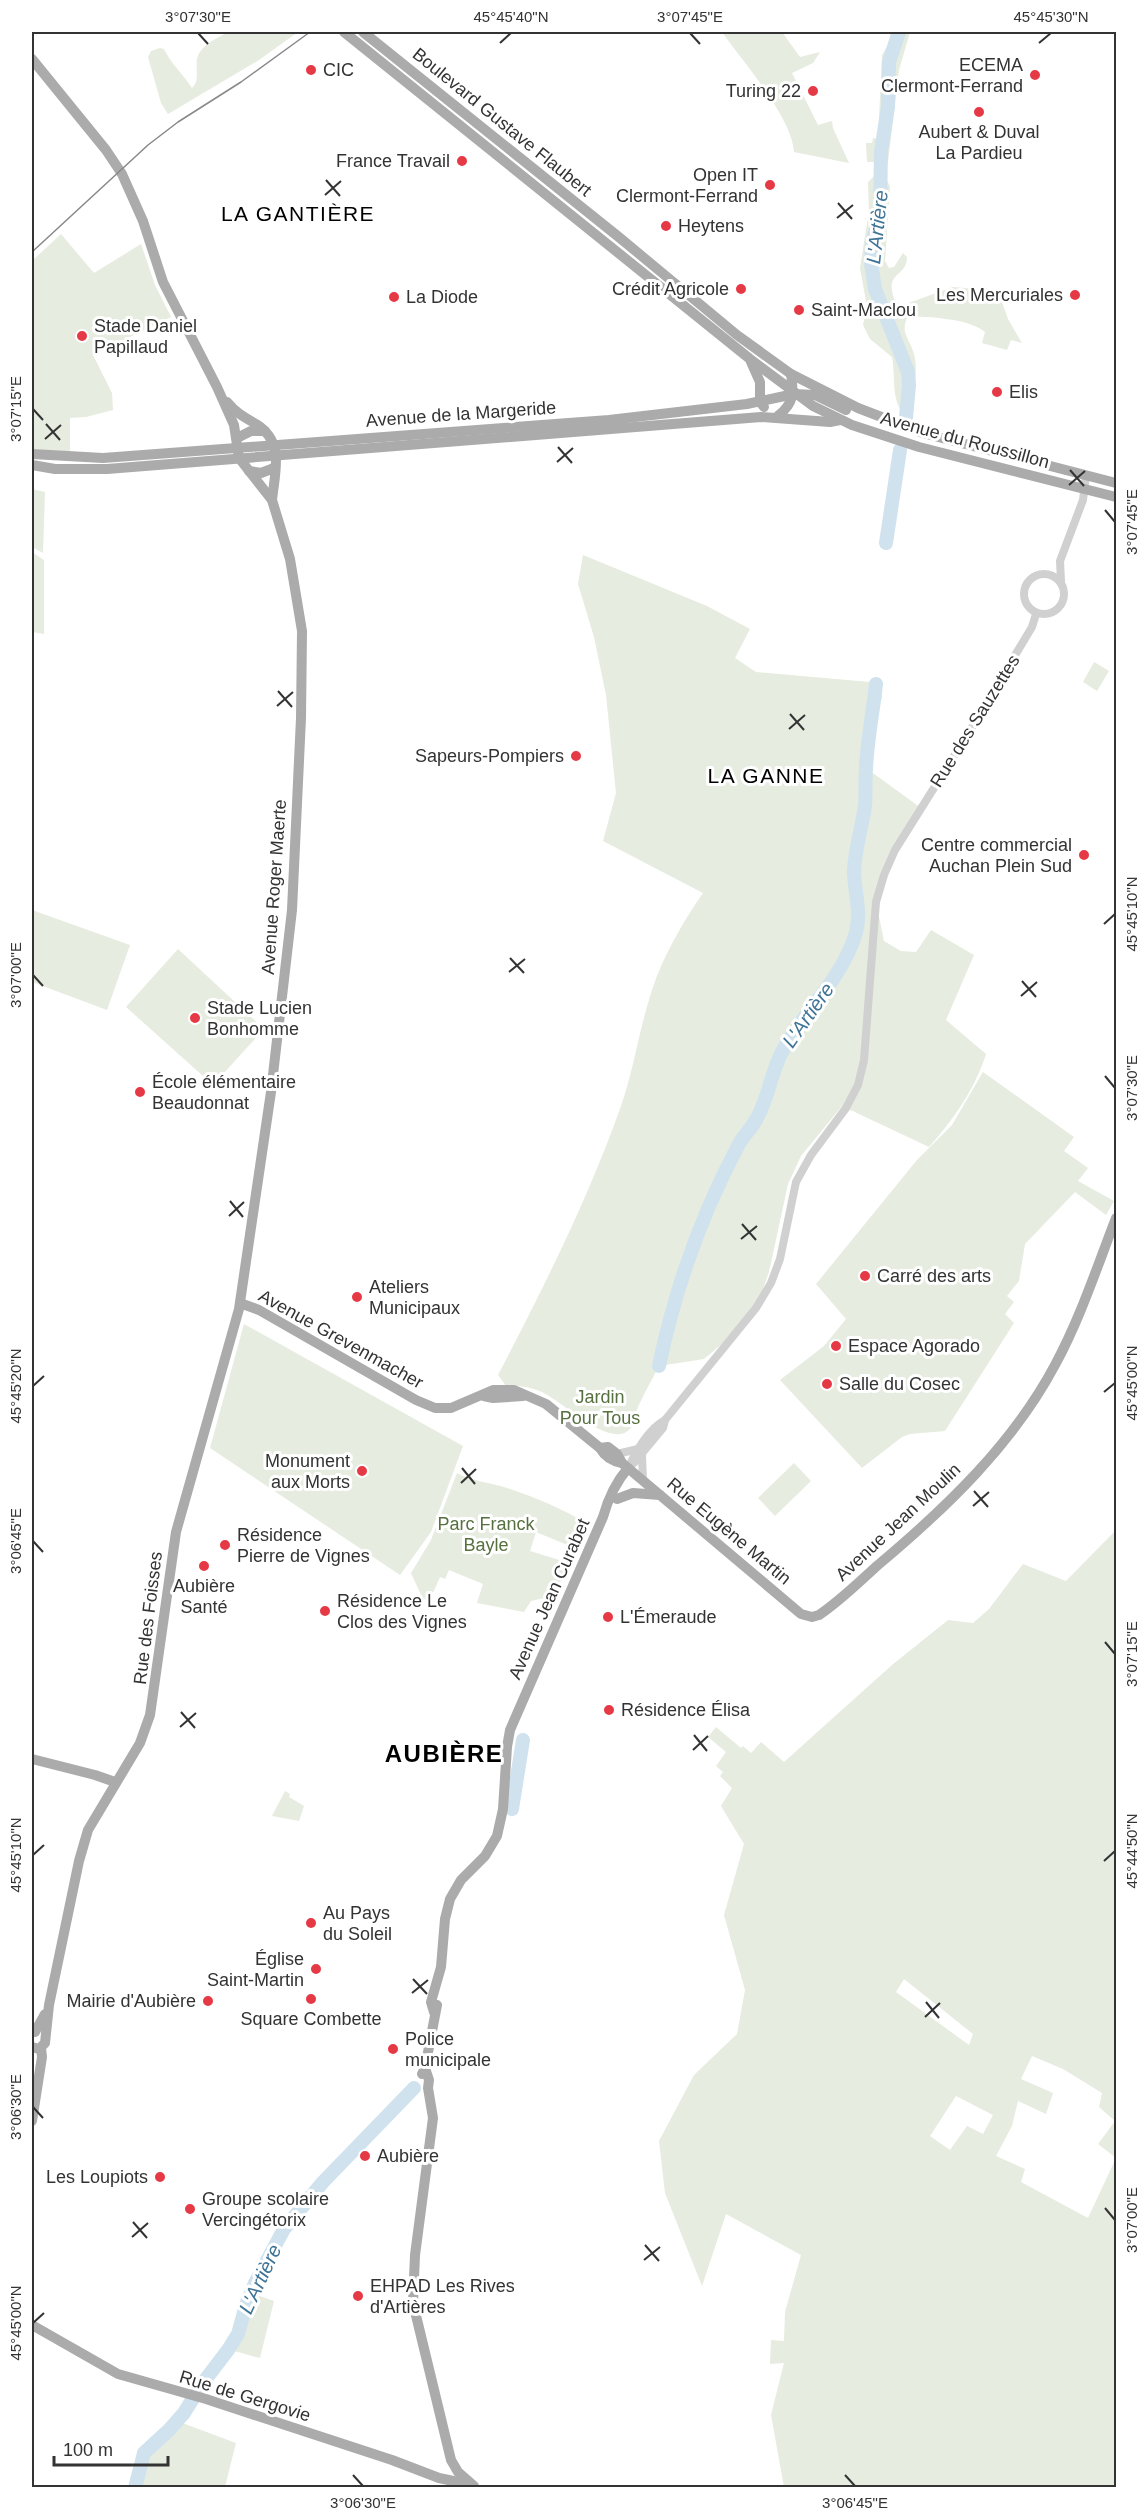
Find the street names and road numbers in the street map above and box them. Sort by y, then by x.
street label: Boulevard Gustave Flaubert [409,44,595,200]
street label: Avenue de la Margeride [365,397,557,431]
street label: Avenue du Roussillon [878,408,1052,472]
street label: Rue des Sauzettes [926,651,1024,791]
street label: Avenue Roger Maerte [258,799,290,975]
street label: Avenue Grevenmacher [255,1285,427,1393]
street label: Avenue Jean Moulin [832,1459,964,1585]
street label: Rue Eugène Martin [663,1473,795,1589]
street label: Avenue Jean Curabet [505,1516,593,1682]
street label: Rue des Foisses [130,1550,166,1686]
street label: Rue de Gergovie [177,2367,313,2425]

